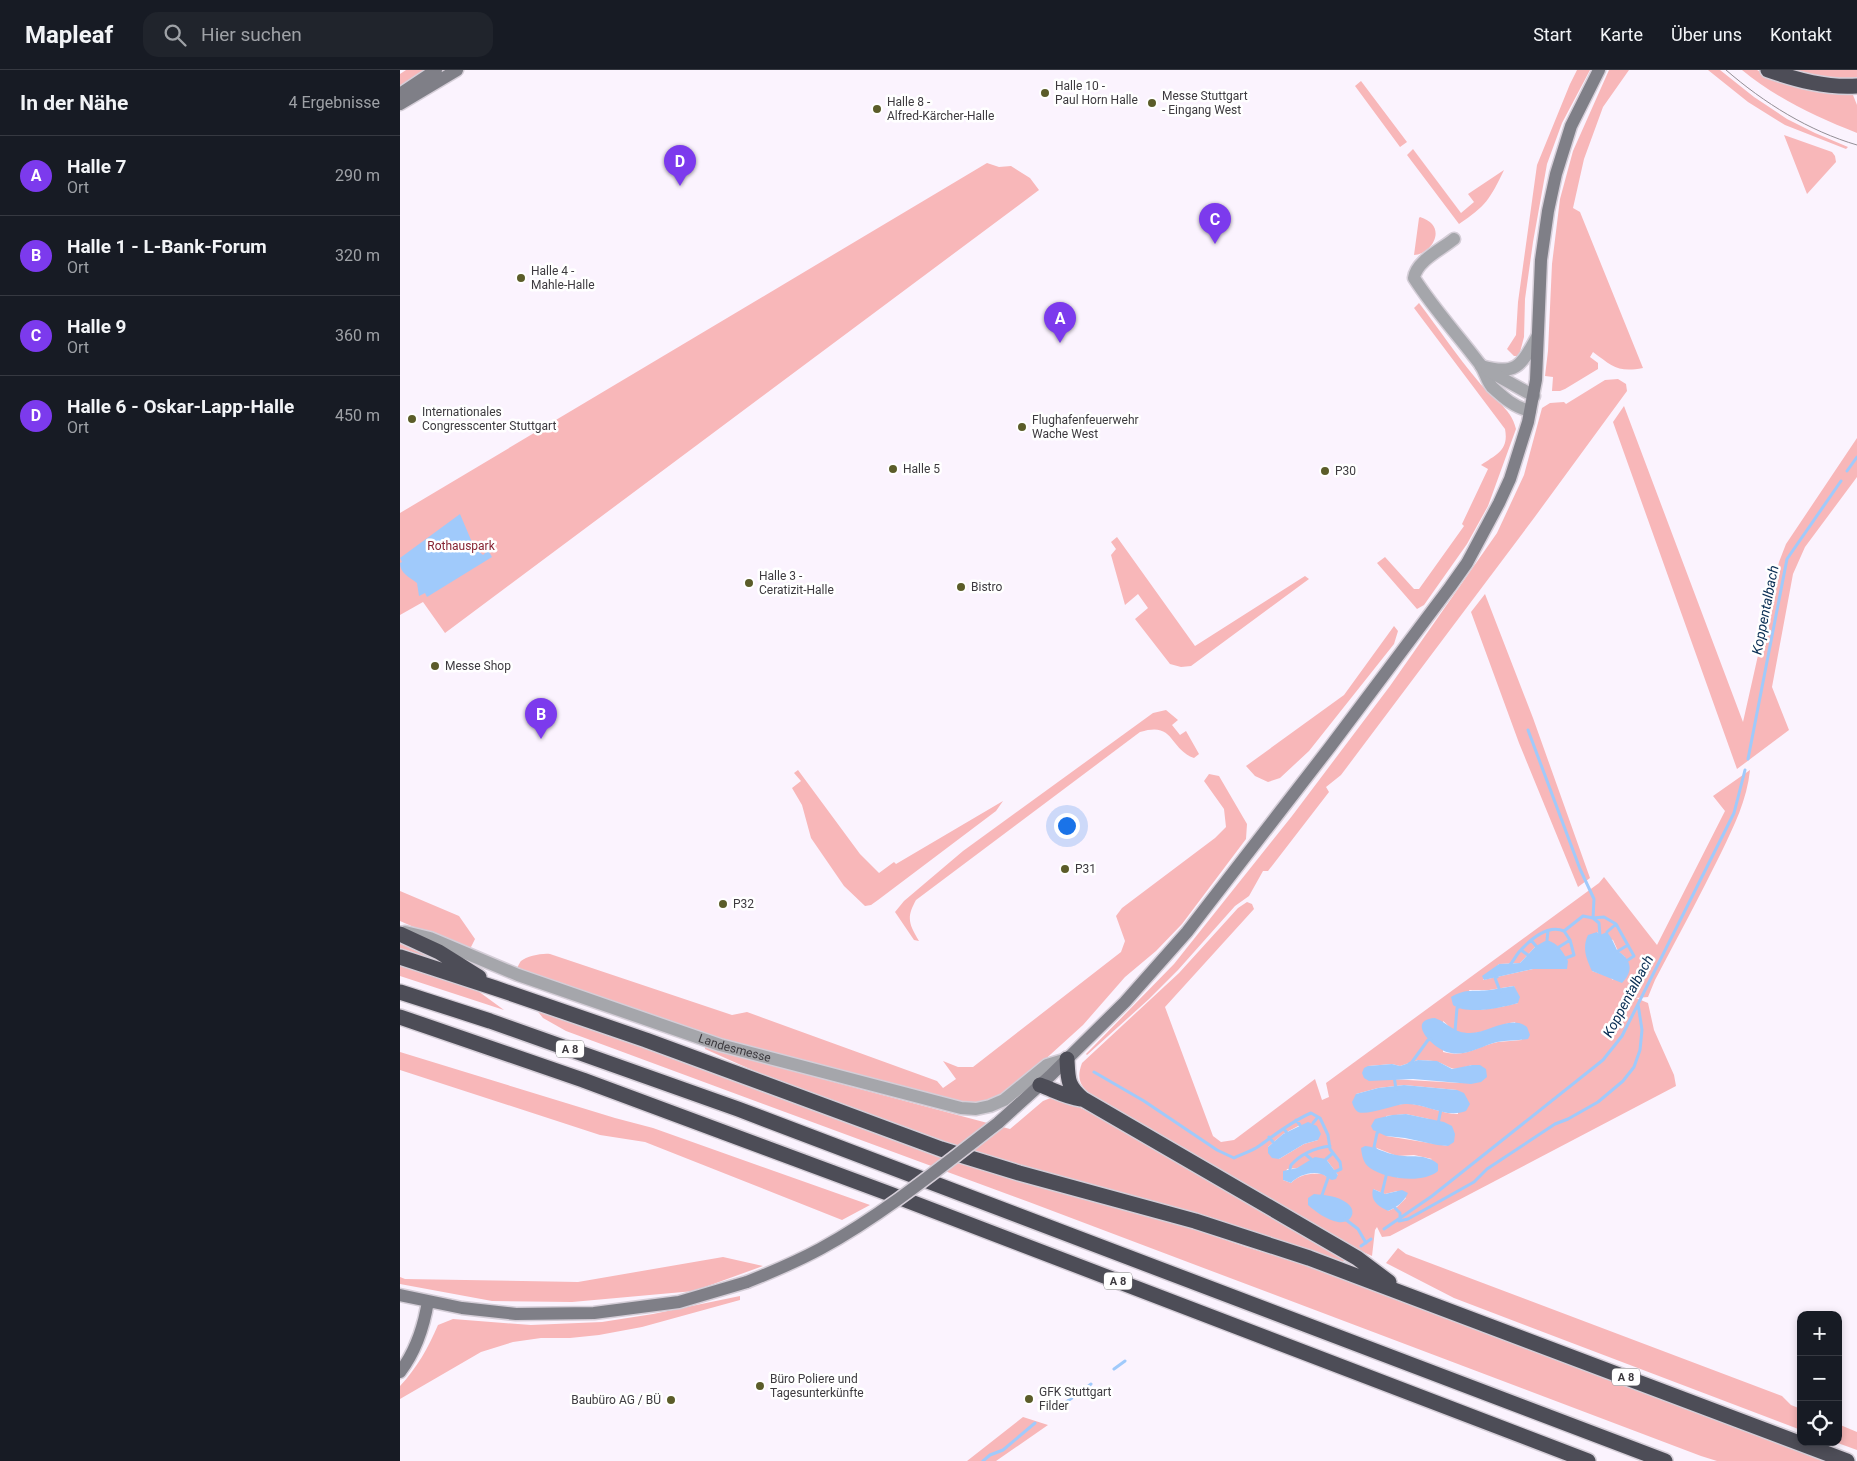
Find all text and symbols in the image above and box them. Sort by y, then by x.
search box [143,12,493,57]
text: Mapleaf [25,21,113,49]
icon: search [161,21,189,49]
text: Hier suchen [201,23,302,46]
text: Start [1533,24,1572,45]
text: Karte [1600,24,1643,45]
text: Über uns [1671,24,1742,45]
text: Kontakt [1770,24,1832,45]
place label: Halle 10 - Paul Horn Halle [1055,79,1138,107]
marker: Halle 10 - Paul Horn Halle [1039,87,1051,99]
place label: Messe Stuttgart - Eingang West [1162,89,1248,117]
text: In der Nähe [20,91,128,115]
text: 4 Ergebnisse [288,93,380,112]
place label: Halle 8 - Alfred-Kärcher-Halle [887,95,994,123]
marker: Messe Stuttgart - Eingang West [1146,97,1158,109]
marker: Halle 8 - Alfred-Kärcher-Halle [871,103,883,115]
pin: D [664,145,696,186]
text: Halle 7 [67,155,127,178]
text: A [31,166,41,185]
text: 290 m [335,166,380,185]
text: Ort [67,178,89,197]
pin: C [1199,203,1231,244]
text: Halle 1 - L-Bank-Forum [67,235,267,258]
text: B [31,246,41,265]
text: 320 m [335,246,380,265]
text: Ort [67,258,89,277]
place label: Halle 4 - Mahle-Halle [531,264,595,292]
marker: Halle 4 - Mahle-Halle [515,272,527,284]
pin: A [1044,302,1076,343]
text: Halle 9 [67,315,127,338]
text: C [31,326,41,345]
text: 360 m [335,326,380,345]
text: Ort [67,338,89,357]
text: Halle 6 - Oskar-Lapp-Halle [67,395,294,418]
place label: Internationales Congresscenter Stuttgart [422,405,556,433]
text: D [31,406,41,425]
text: 450 m [335,406,380,425]
marker: Internationales Congresscenter Stuttgart [406,413,418,425]
place label: Flughafenfeuerwehr Wache West [1032,413,1139,441]
text: Ort [67,418,89,437]
marker: Flughafenfeuerwehr Wache West [1016,421,1028,433]
place label: Halle 5 [903,462,940,476]
marker: Halle 5 [887,463,899,475]
place label: P30 [1335,464,1356,478]
marker: P30 [1319,465,1331,477]
park label: Rothauspark [427,539,496,553]
water label: Koppentalbach [1748,564,1782,656]
place label: Halle 3 - Ceratizit-Halle [759,569,834,597]
marker: Halle 3 - Ceratizit-Halle [743,577,755,589]
place label: Bistro [971,580,1002,594]
marker: Bistro [955,581,967,593]
place label: Messe Shop [445,659,511,673]
marker: Messe Shop [429,660,441,672]
pin: B [525,698,557,739]
your location [1054,813,1080,839]
place label: P31 [1075,862,1096,876]
marker: P31 [1059,863,1071,875]
place label: P32 [733,897,754,911]
marker: P32 [717,898,729,910]
water label: Koppentalbach [1600,952,1656,1040]
street label: Landesmesse [697,1031,772,1065]
road number: A 8 [556,1041,584,1058]
road number: A 8 [1104,1272,1132,1290]
map controls [1797,1311,1842,1446]
button: + [1797,1311,1842,1356]
button: − [1797,1356,1842,1401]
road number: A 8 [1612,1368,1640,1385]
place label: Büro Poliere und Tagesunterkünfte [770,1372,864,1400]
marker: Büro Poliere und Tagesunterkünfte [754,1380,766,1392]
place label: GFK Stuttgart Filder [1039,1385,1111,1413]
place label: Baubüro AG / BÜ [571,1392,661,1407]
marker: GFK Stuttgart Filder [1023,1393,1035,1405]
marker: Baubüro AG / BÜ [665,1394,677,1406]
button: locate [1797,1401,1842,1446]

